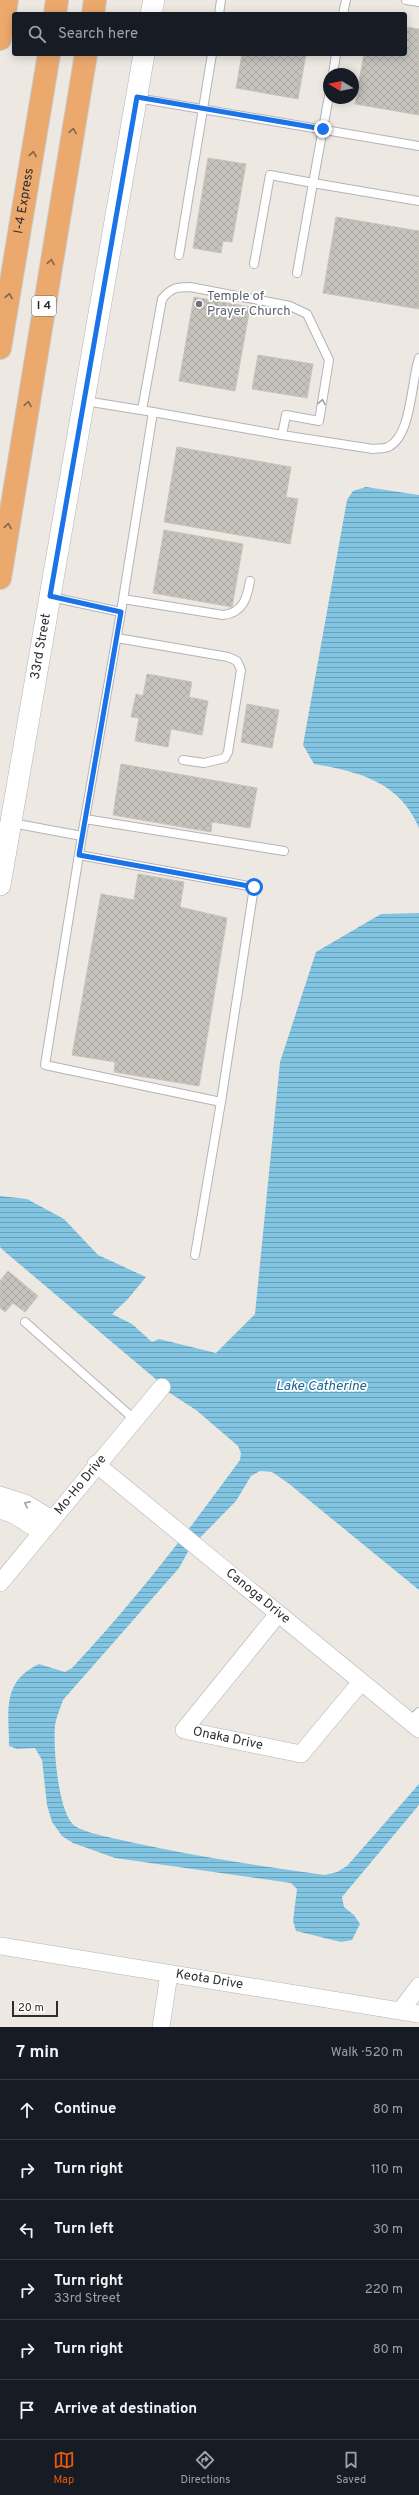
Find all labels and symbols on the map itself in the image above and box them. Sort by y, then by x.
north arrow [323,68,359,104]
route end [314,120,332,138]
one-way arrow [68,128,77,134]
one-way arrow [29,151,37,157]
street label: I-4 Express [11,167,38,235]
one-way arrow [46,259,55,265]
place label: Temple of Prayer Church [207,289,291,320]
one-way arrow [4,293,13,299]
road number: I 4 [32,296,56,316]
marker: Temple of Prayer Church [194,299,204,309]
one-way arrow [317,399,326,405]
one-way arrow [23,401,31,407]
one-way arrow [3,523,12,529]
street label: 33rd Street [28,612,55,681]
route start [245,878,263,896]
water label: Lake Catherine [276,1378,367,1395]
street label: Mo-Ho Drive [51,1452,110,1518]
one-way arrow [24,1502,31,1509]
street label: Canoga Drive [222,1565,293,1628]
street label: Onaka Drive [191,1724,264,1754]
street label: Keota Drive [174,1967,244,1993]
scale bar [12,1999,58,2018]

